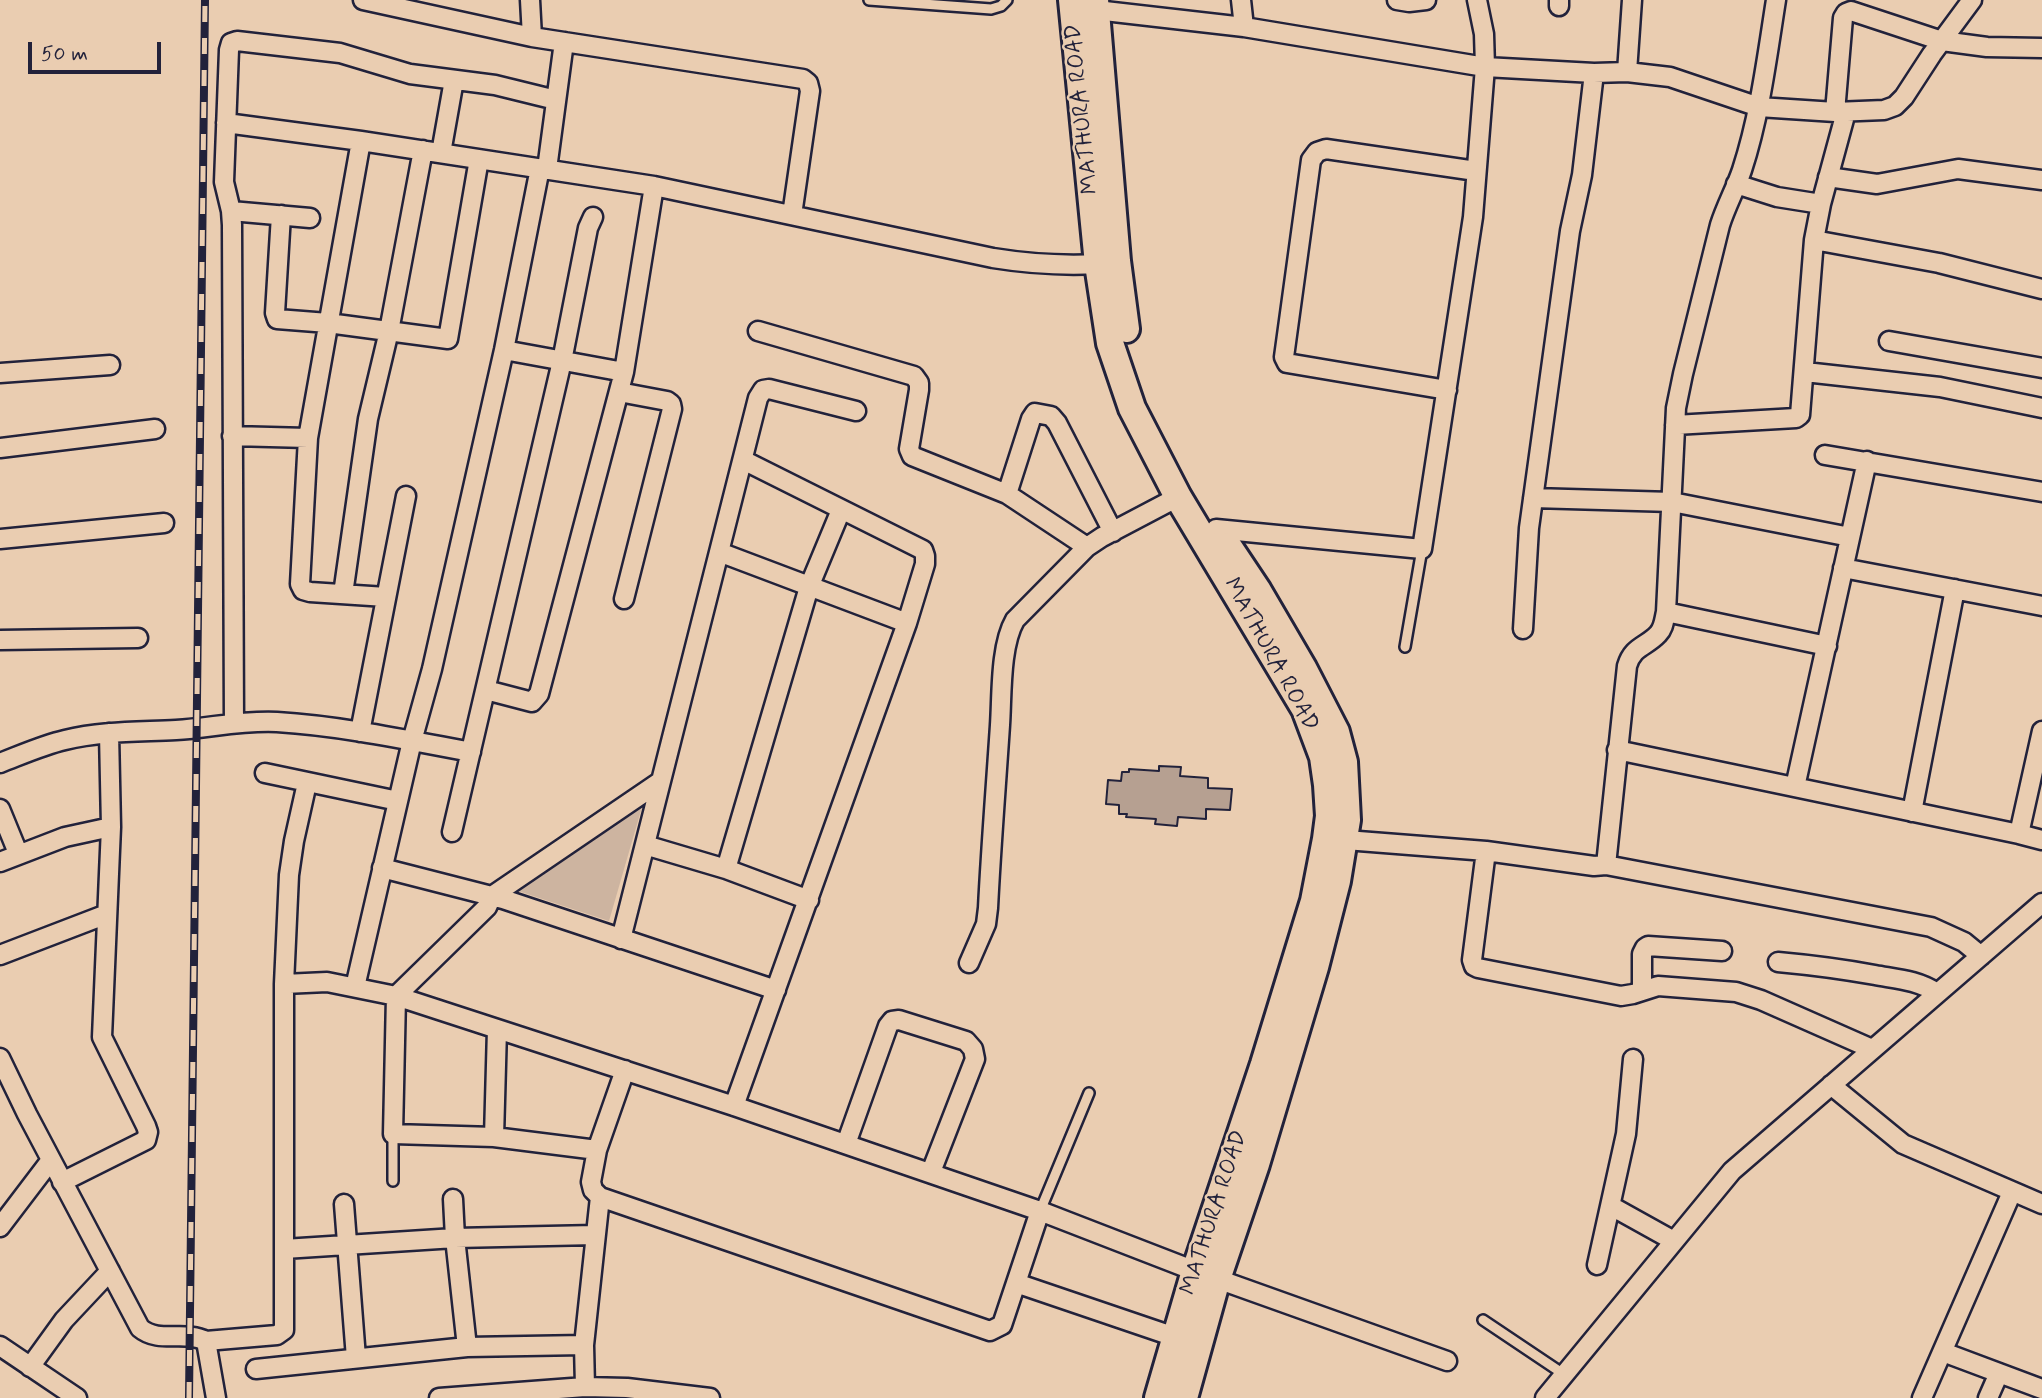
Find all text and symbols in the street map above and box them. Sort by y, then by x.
street label: MATHURA ROAD [1060,22,1106,196]
scale bar [32,28,164,72]
text: 50 m [41,40,88,68]
street label: MATHURA ROAD [1216,573,1324,737]
street label: MATHURA ROAD [1175,1127,1255,1299]

